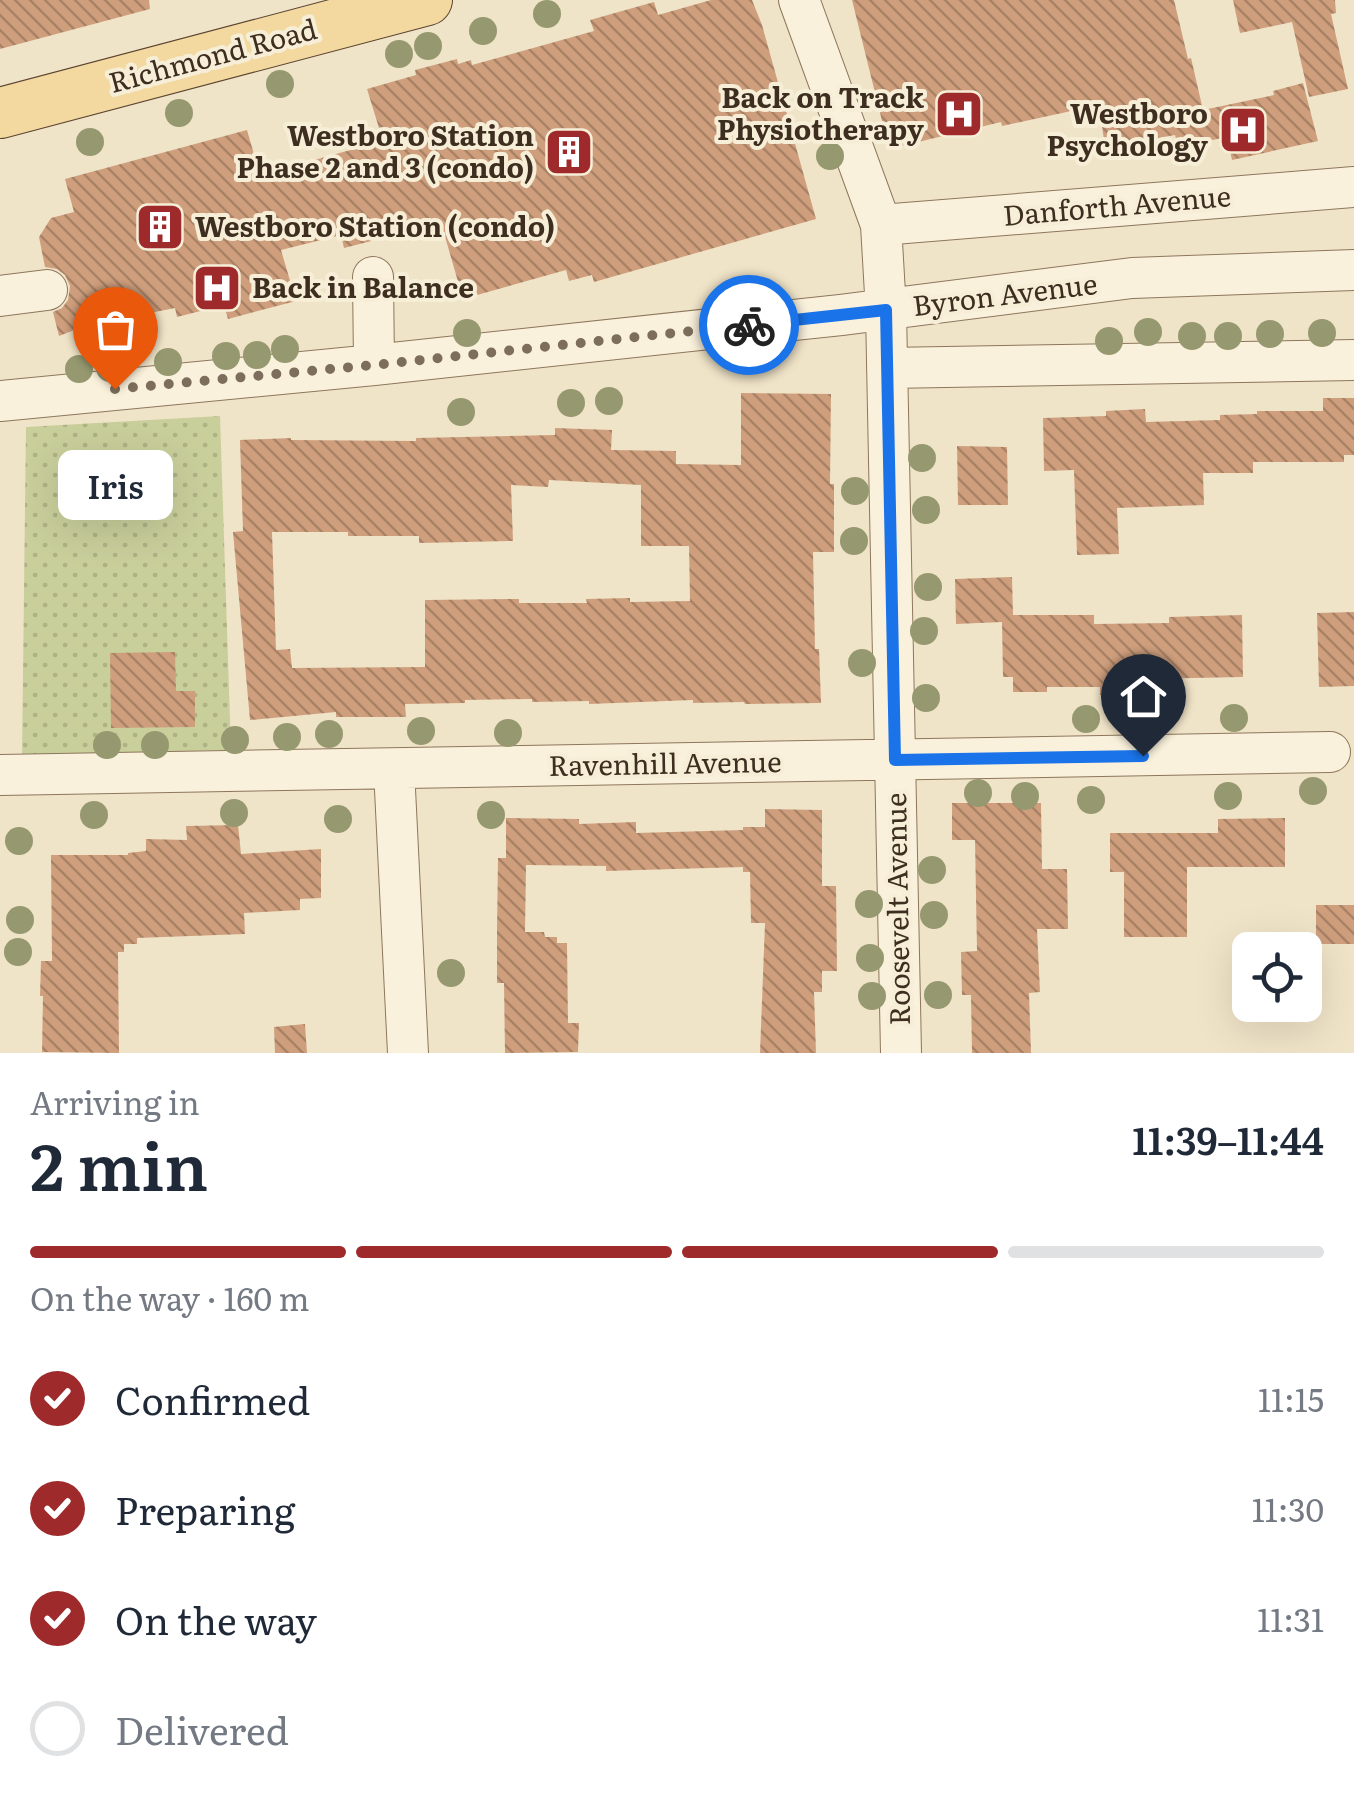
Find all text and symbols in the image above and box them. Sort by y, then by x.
street label: Richmond Road [104,6,321,102]
place label: Back on Track Physiotherapy [717,75,925,149]
hospital icon: Back on Track Physiotherapy [933,88,985,140]
place label: Westboro Psychology [1047,91,1209,165]
hospital icon: Westboro Psychology [1217,104,1269,156]
place label: Westboro Station Phase 2 and 3 (condo) [236,113,534,187]
building icon: Westboro Station Phase 2 and 3 (condo) [543,126,595,178]
street label: Danforth Avenue [1001,173,1232,235]
building icon: Westboro Station (condo) [134,201,186,253]
place label: Westboro Station (condo) [195,204,555,246]
street label: Byron Avenue [910,261,1099,325]
hospital icon: Back in Balance [191,262,243,314]
place label: Back in Balance [252,265,474,307]
courier [699,275,799,375]
pin [73,287,158,390]
icon: bike [722,298,777,353]
icon: bag [88,302,143,357]
callout: Iris [58,449,172,519]
text: Iris [87,461,144,509]
pin [1101,654,1186,757]
icon: home [1116,669,1171,724]
street label: Ravenhill Avenue [548,739,782,785]
street label: Roosevelt Avenue [873,792,919,1026]
map controls [1232,932,1322,1022]
button: locate [1232,932,1322,1022]
text: Arriving in [30,1077,200,1125]
text: 11:39–11:44 [1132,1110,1324,1167]
text: 2 min [30,1114,208,1211]
text: On the way · 160 m [30,1273,310,1321]
text: Confirmed [115,1370,310,1427]
icon: check [30,1371,85,1426]
text: 11:15 [1258,1374,1324,1422]
text: Preparing [115,1480,295,1537]
icon: check [30,1481,85,1536]
text: 11:30 [1252,1484,1324,1532]
text: On the way [115,1590,317,1647]
icon: check [30,1591,85,1646]
text: 11:31 [1257,1594,1324,1642]
text: Delivered [115,1700,289,1757]

